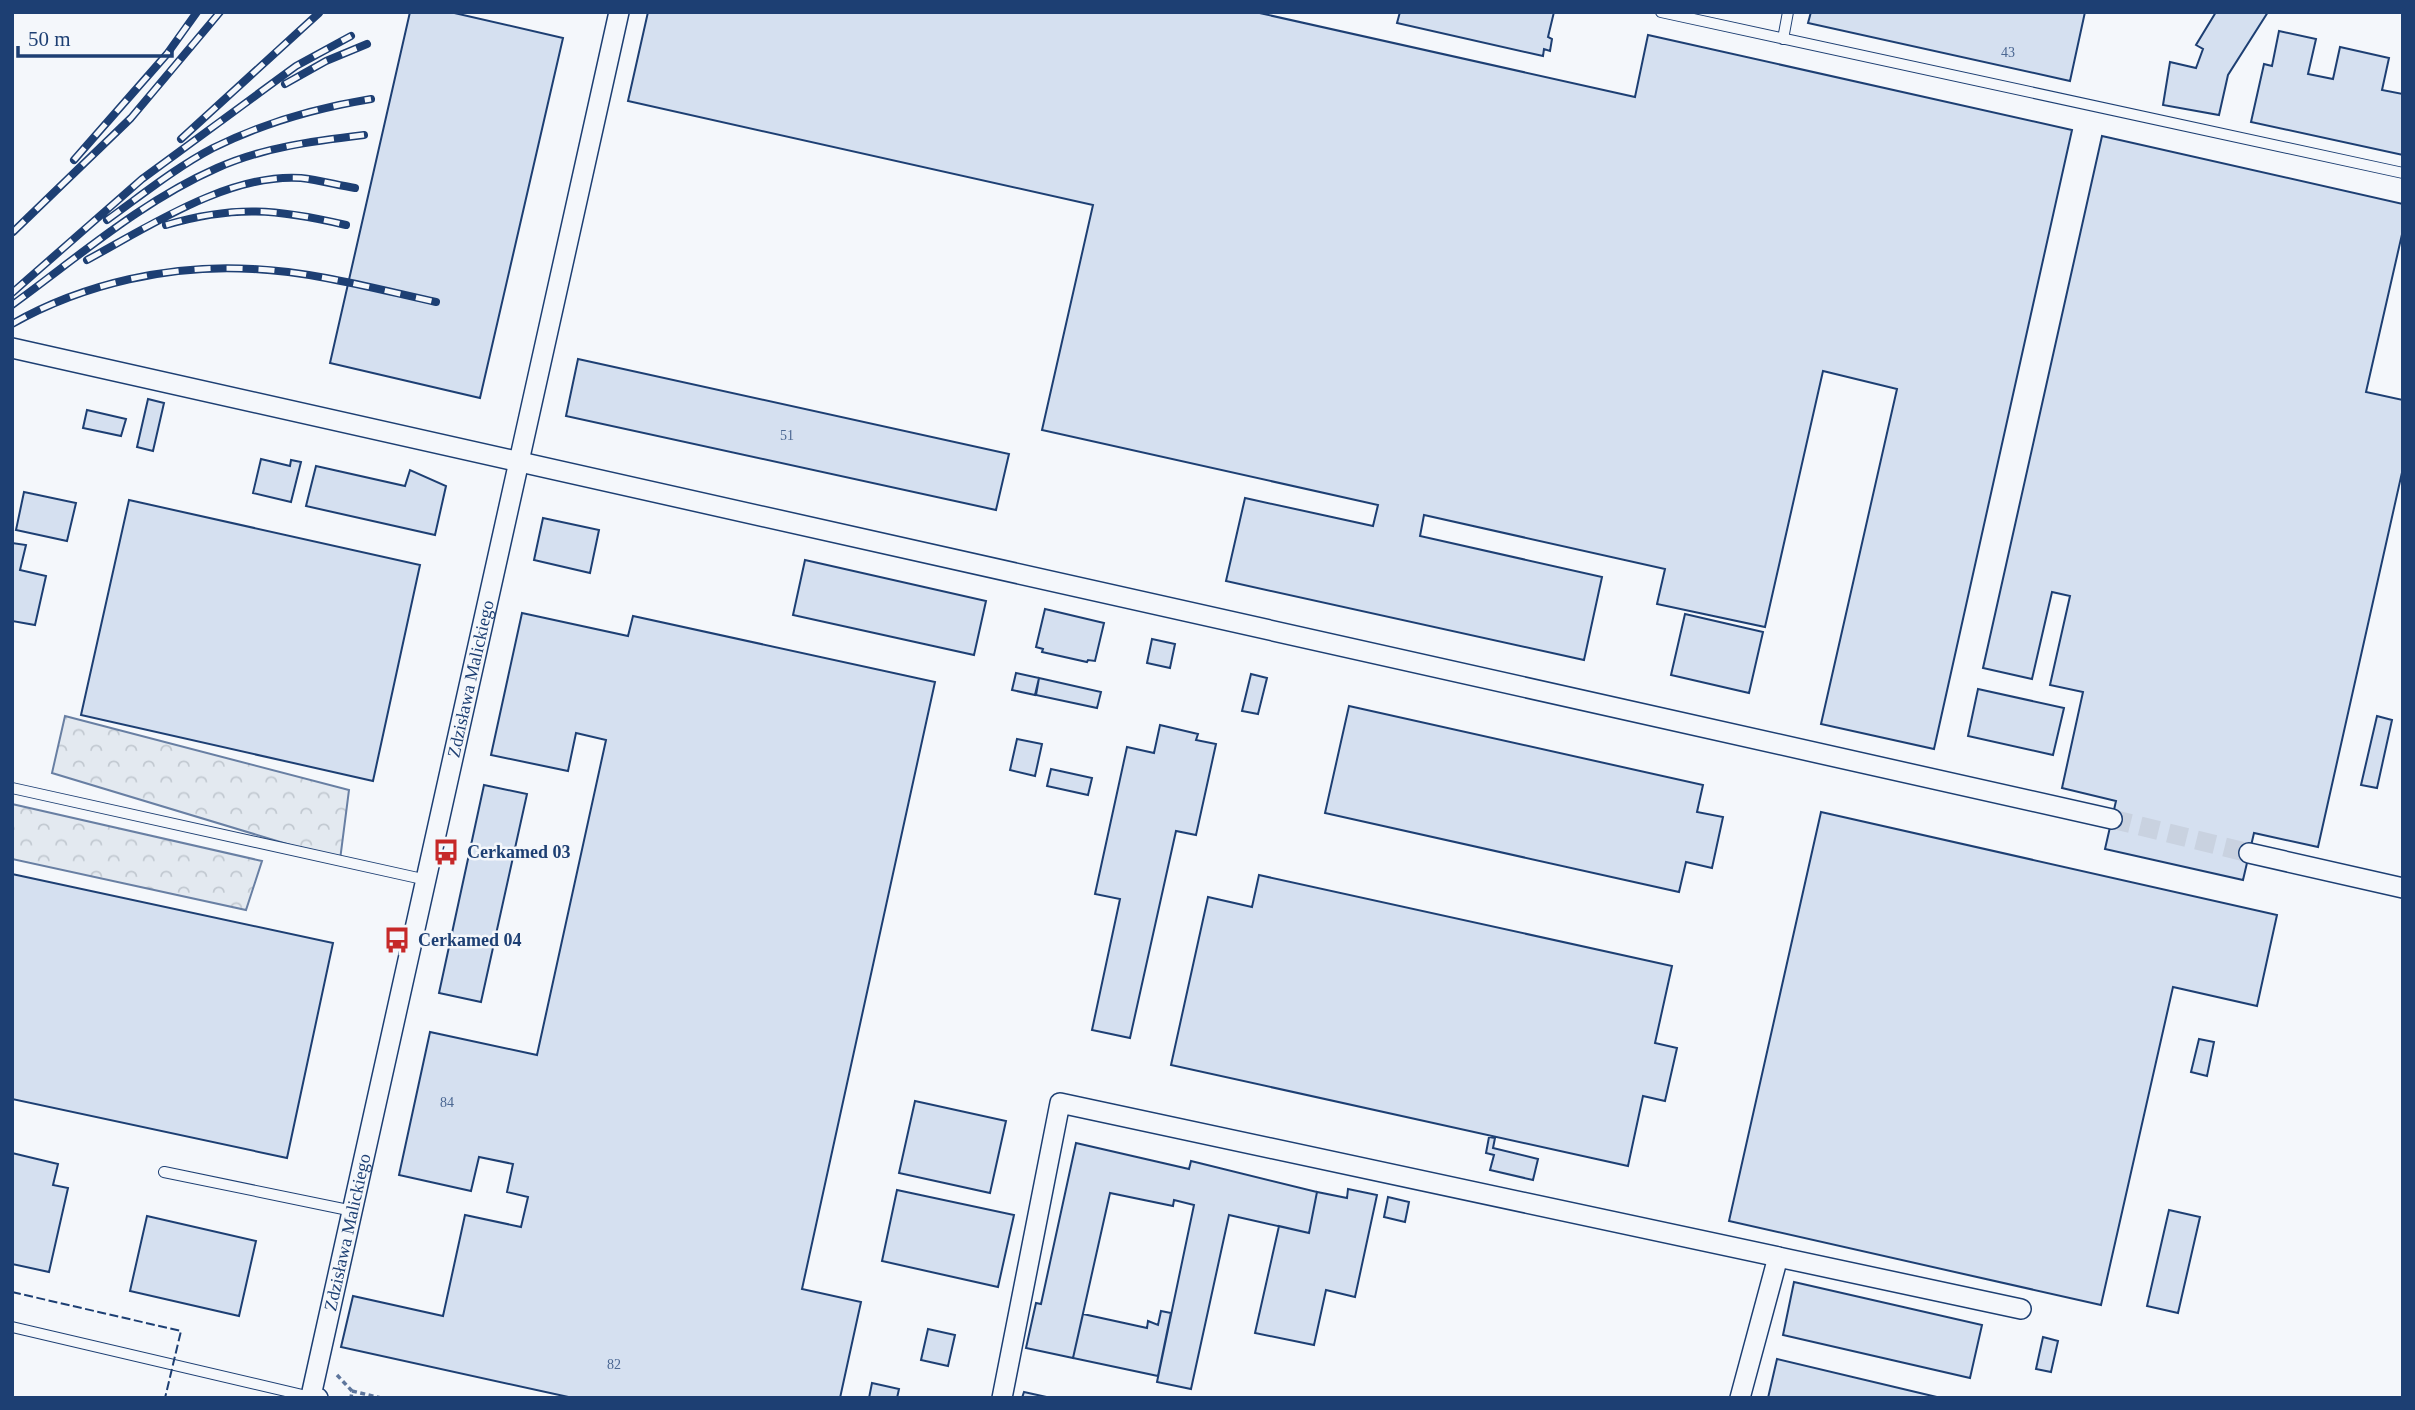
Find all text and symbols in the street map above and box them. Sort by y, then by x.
scale bar [18,14,172,58]
text: 50 m [28,27,71,51]
house number: 43 [2001,45,2015,60]
house number: 51 [780,428,794,443]
street label: Zdzisława Malickiego [443,598,498,759]
bus stop icon: Cerkamed 03 [431,837,461,867]
place label: Cerkamed 03 [467,842,570,862]
bus stop icon: Cerkamed 04 [382,925,412,955]
place label: Cerkamed 04 [418,930,521,950]
house number: 84 [440,1095,454,1110]
street label: Zdzisława Malickiego [320,1152,375,1313]
house number: 82 [607,1357,621,1372]

